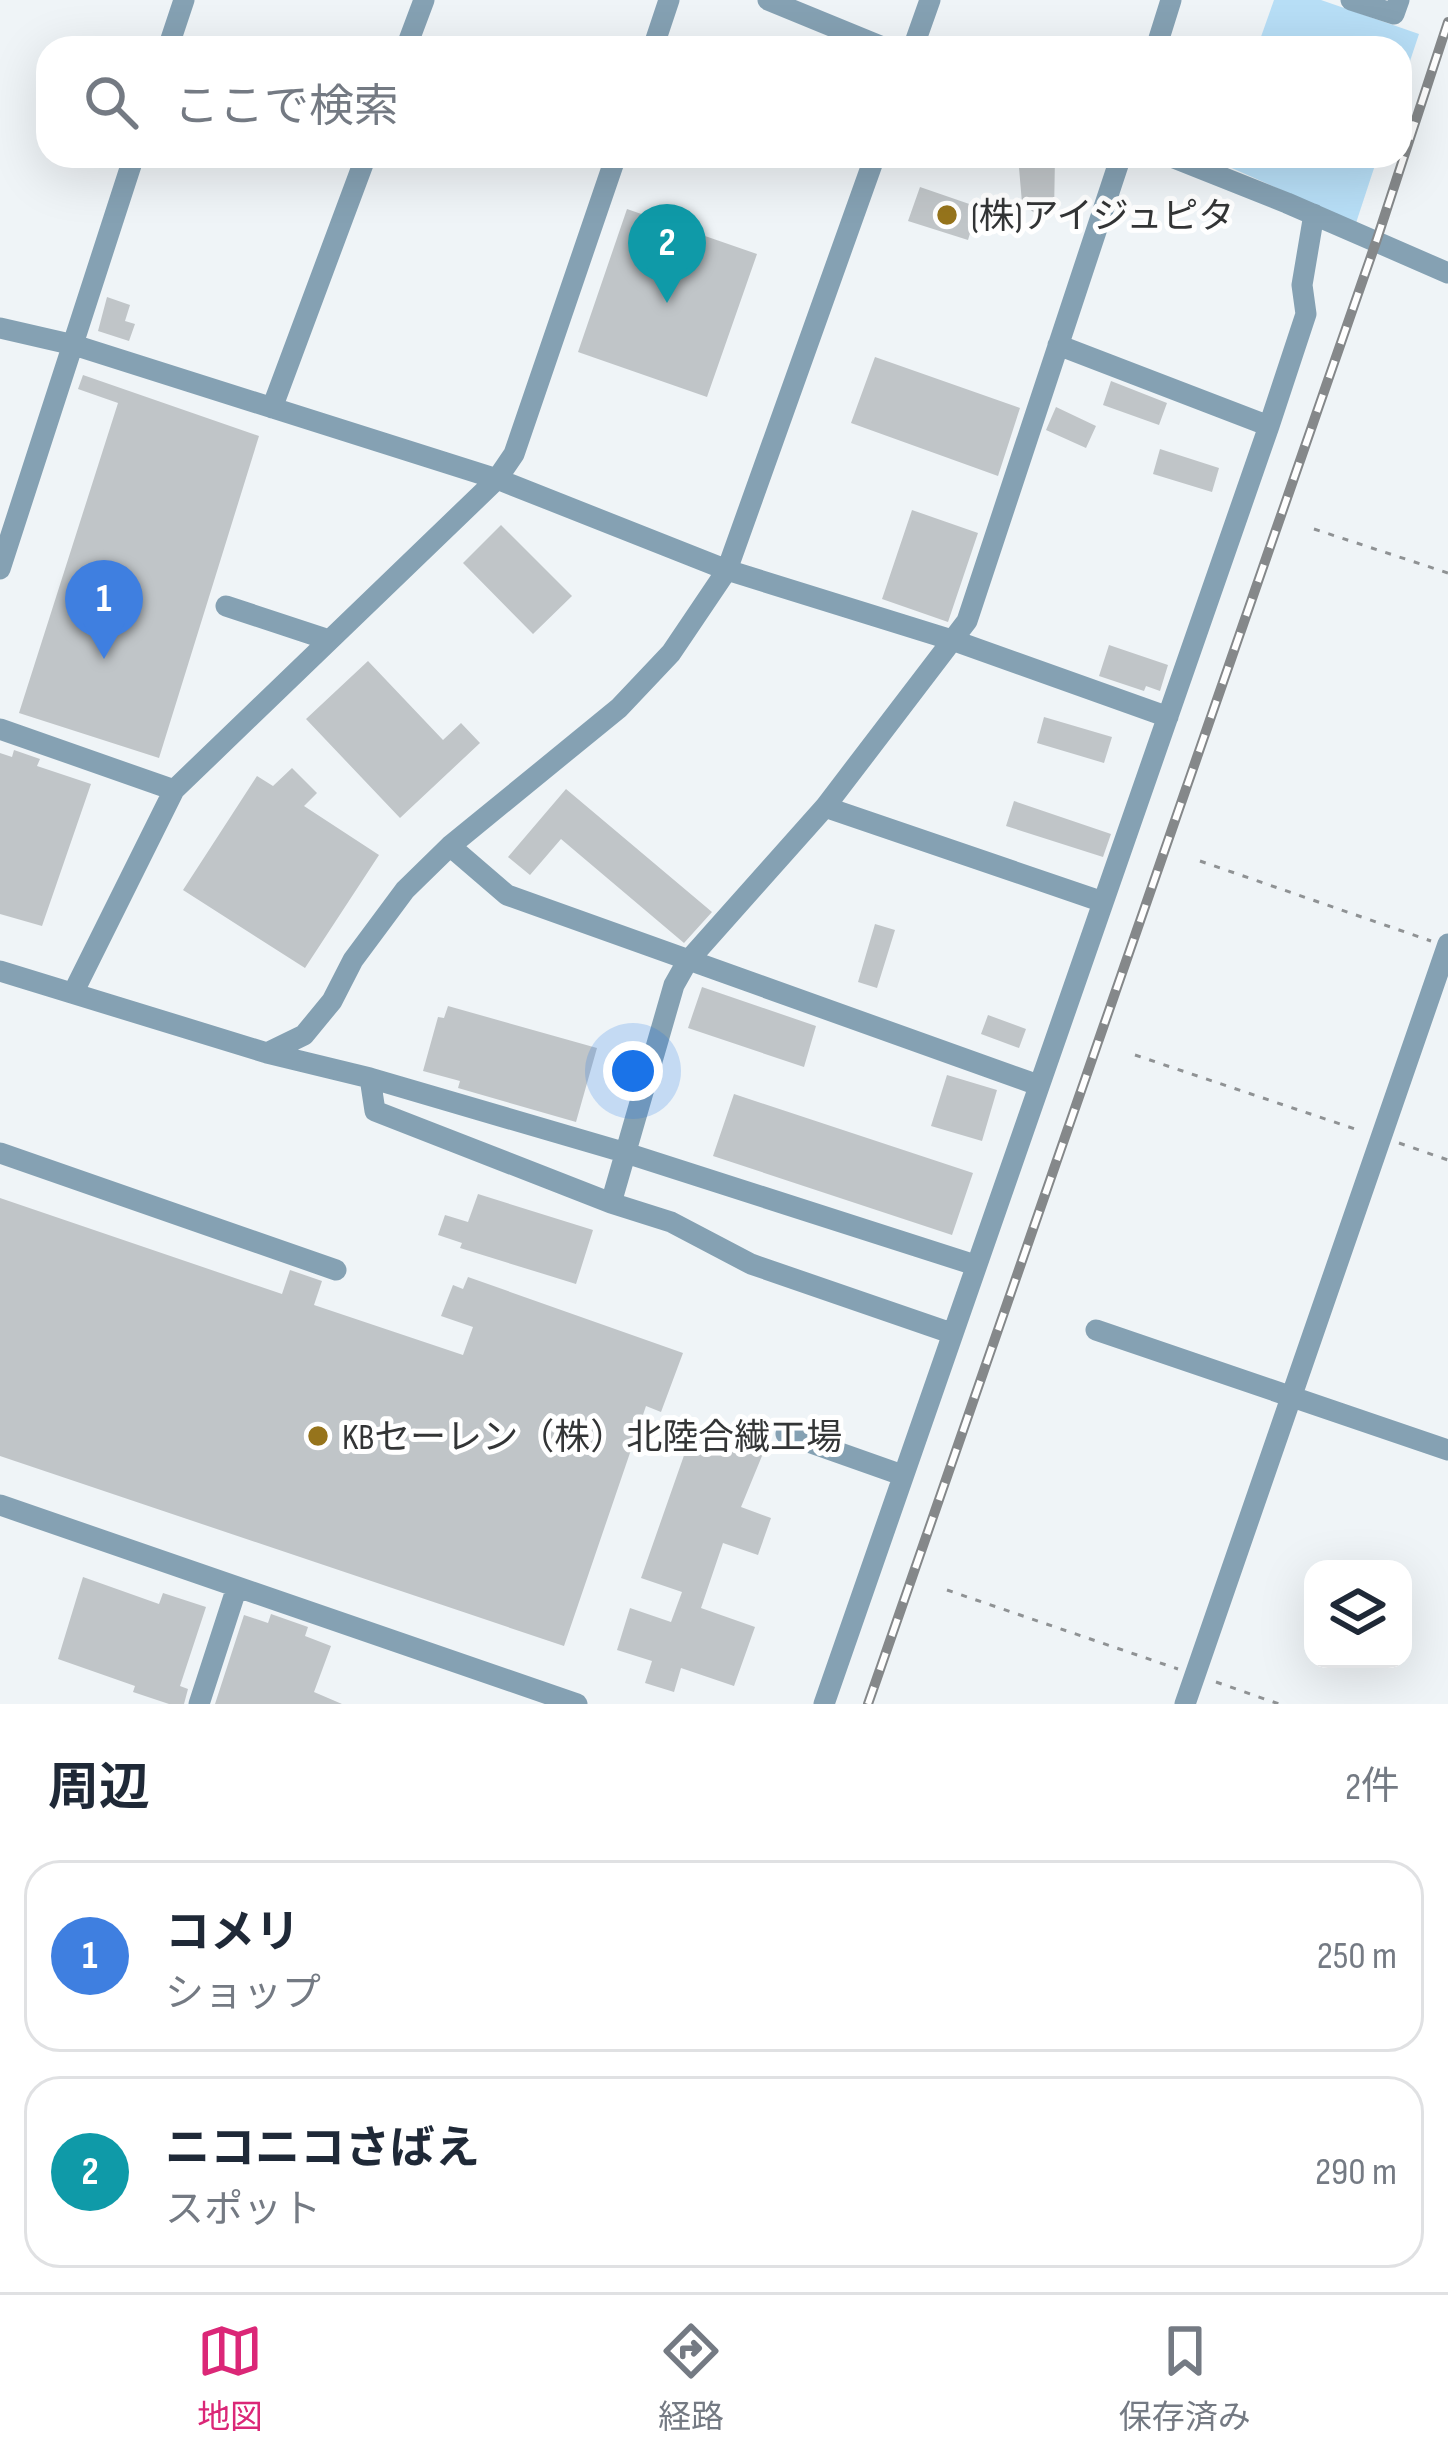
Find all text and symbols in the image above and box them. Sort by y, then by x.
search box [36,36,1412,168]
icon: search [78,69,144,135]
text: ここで検索 [174,80,399,135]
place label: (株)アイジュピタ [971,196,1234,239]
marker: (株)アイジュピタ [934,202,960,228]
pin: 2 [628,204,706,303]
pin: 1 [65,560,143,659]
your location [603,1041,663,1101]
place label: KBセーレン（株）北陸合繊工場 [342,1417,842,1460]
marker: KBセーレン（株）北陸合繊工場 [305,1423,331,1449]
map controls [1304,1560,1412,1668]
button: layers [1304,1560,1412,1668]
text: 周辺 [48,1758,150,1819]
text: 2件 [1345,1764,1400,1811]
text: コメリ [165,1906,300,1961]
text: 1 [82,1933,98,1980]
text: 250 m [1317,1933,1397,1980]
text: ショップ [165,1971,321,2018]
text: ニコニコさばえ [165,2122,480,2177]
text: 2 [81,2149,99,2196]
text: 290 m [1315,2149,1397,2196]
text: スポット [165,2187,321,2234]
tab: 地図 [197,2318,263,2438]
tab: 経路 [658,2318,724,2438]
tab: 保存済み [1119,2318,1251,2438]

